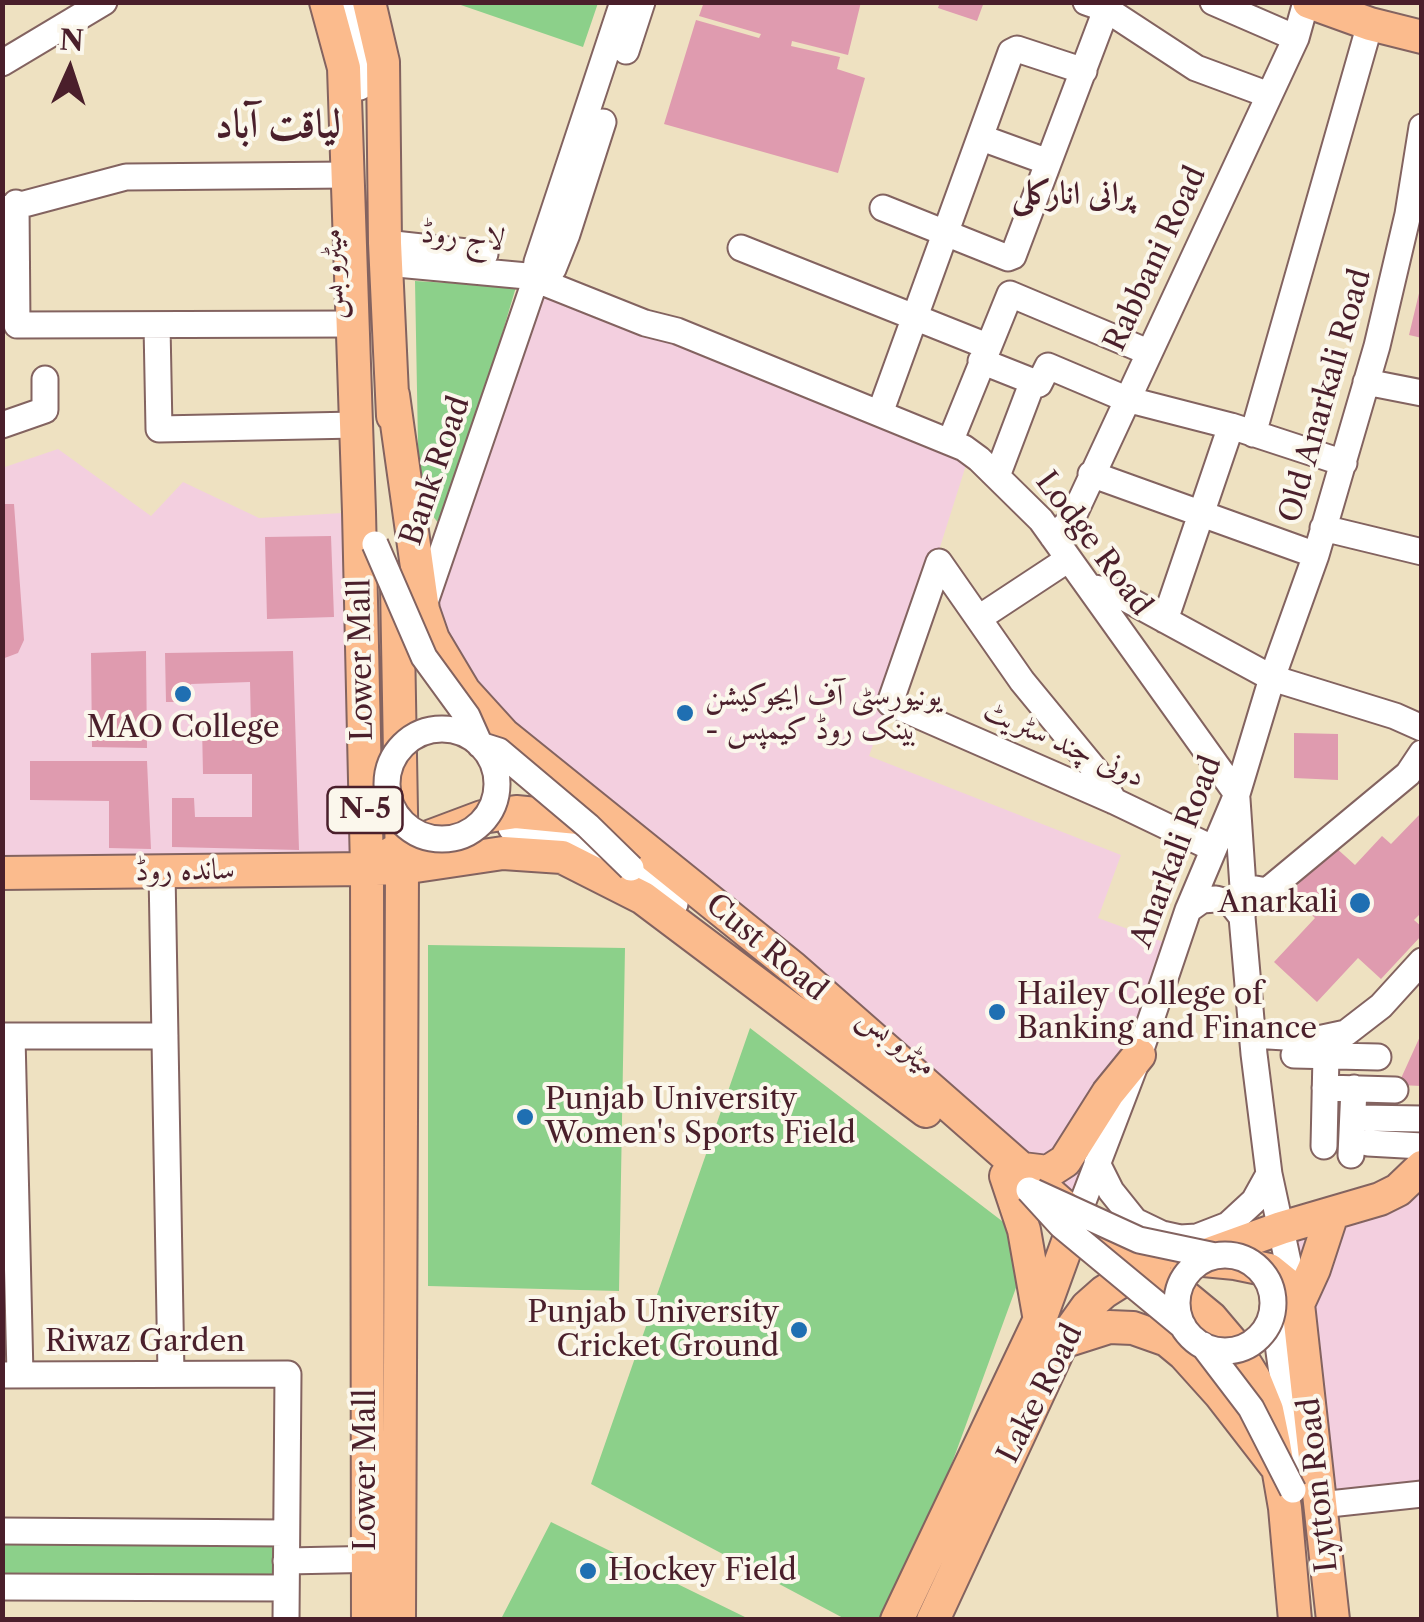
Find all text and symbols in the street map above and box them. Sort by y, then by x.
north arrow [20,20,120,120]
text: N [59,22,85,58]
district label: لیاقت آباد [215,101,341,149]
street label: Rabbani Road [1097,161,1215,357]
district label: پرانی انارکلی [1012,176,1134,214]
street label: لاج روڈ [419,215,507,259]
street label: میٹرو بس [314,228,352,320]
street label: Old Anarkali Road [1273,265,1379,527]
street label: Bank Road [394,392,478,550]
street label: Lodge Road [1027,465,1159,623]
street label: Lower Mall [343,579,381,741]
place label: یونیورسٹی آف ایجوکیشن - بینک روڈ کیمپس [705,678,942,748]
marker: MAO College [172,683,194,705]
street label: دونی چند سٹریٹ [978,692,1150,796]
marker: یونیورسٹی آف ایجوکیشن - بینک روڈ کیمپس [674,702,696,724]
place label: MAO College [86,710,280,746]
street label: Anarkali Road [1124,751,1230,953]
road number: N-5 [328,787,402,833]
street label: ساندہ روڈ [135,852,235,890]
place label: Anarkali [1218,885,1338,921]
street label: Cust Road [698,887,834,1009]
marker: Anarkali [1347,890,1373,916]
place label: Hailey College of Banking and Finance [1017,977,1317,1048]
street label: میٹرو بس [850,999,944,1085]
marker: Hailey College of Banking and Finance [986,1001,1008,1023]
place label: Punjab University Women's Sports Field [545,1082,856,1152]
marker: Punjab University Women's Sports Field [514,1106,536,1128]
place label: Punjab University Cricket Ground [527,1295,779,1366]
marker: Punjab University Cricket Ground [788,1319,810,1341]
street label: Lake Road [991,1319,1091,1469]
street label: Riwaz Garden [45,1324,245,1360]
street label: Lower Mall [348,1389,384,1551]
street label: Lytton Road [1292,1396,1346,1574]
place label: Hockey Field [608,1553,797,1589]
marker: Hockey Field [577,1560,599,1582]

